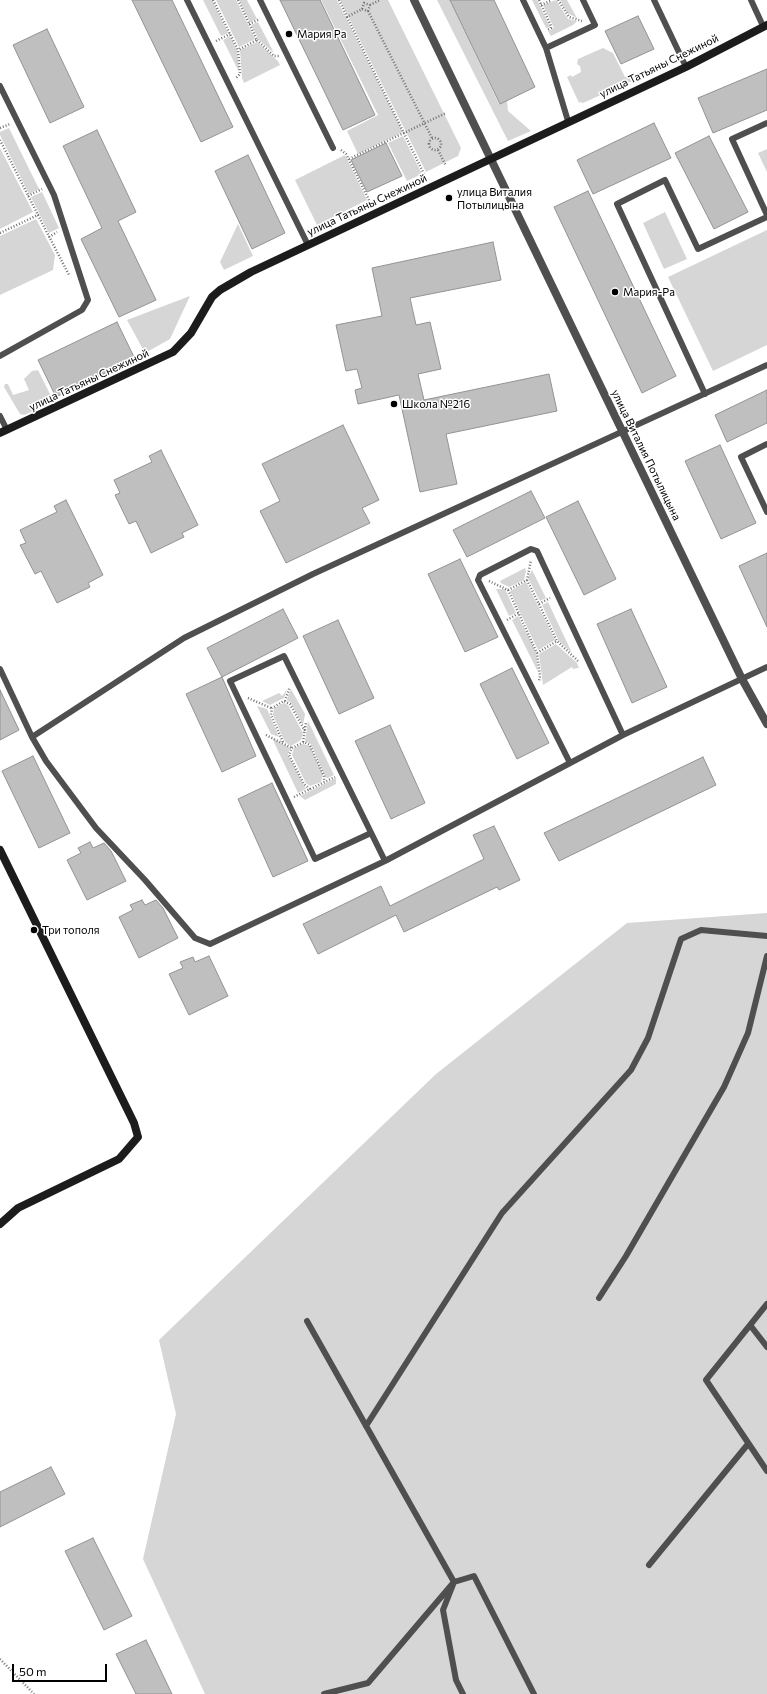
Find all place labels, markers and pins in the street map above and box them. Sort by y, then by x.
place label: Мария Ра [297,27,346,41]
marker: Мария Ра [284,29,294,39]
place label: улица Виталия Потылицына [457,185,532,211]
marker: улица Виталия Потылицына [444,193,454,203]
place label: Мария-Ра [623,285,675,299]
marker: Мария-Ра [610,287,620,297]
place label: Школа №216 [402,397,470,411]
marker: Школа №216 [389,399,399,409]
place label: Три тополя [42,923,100,937]
marker: Три тополя [29,925,39,935]

